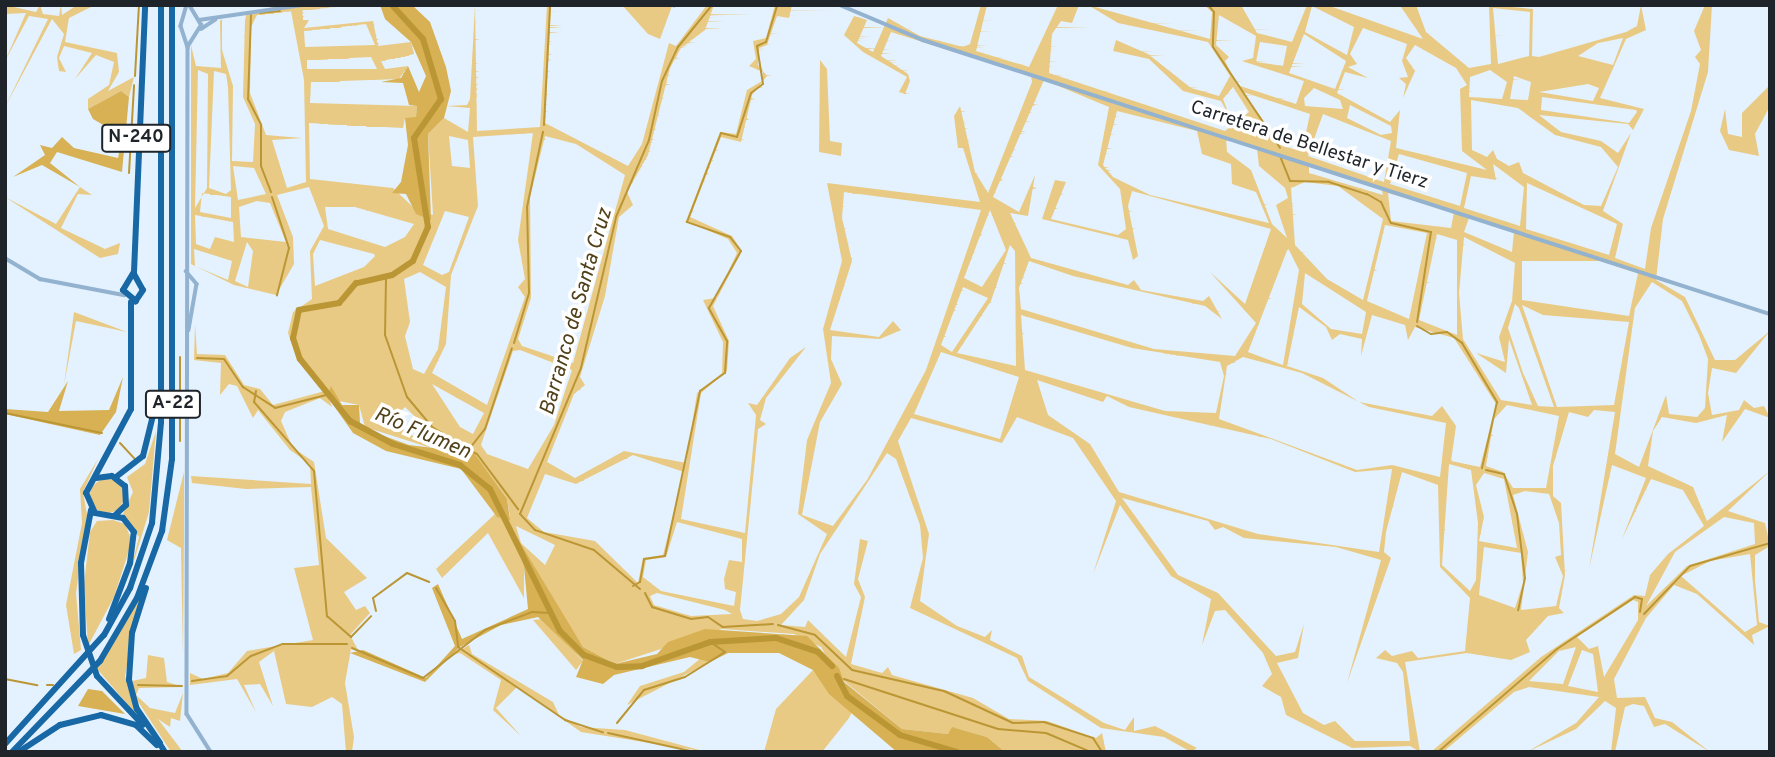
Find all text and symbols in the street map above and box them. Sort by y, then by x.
street label: Carretera de Bellestar y Tierz [1187,97,1431,195]
road number: N-240 [101,124,171,153]
water label: Barranco de Santa Cruz [535,206,619,418]
road number: A-22 [143,390,203,418]
water label: Río Flumen [370,402,474,466]

